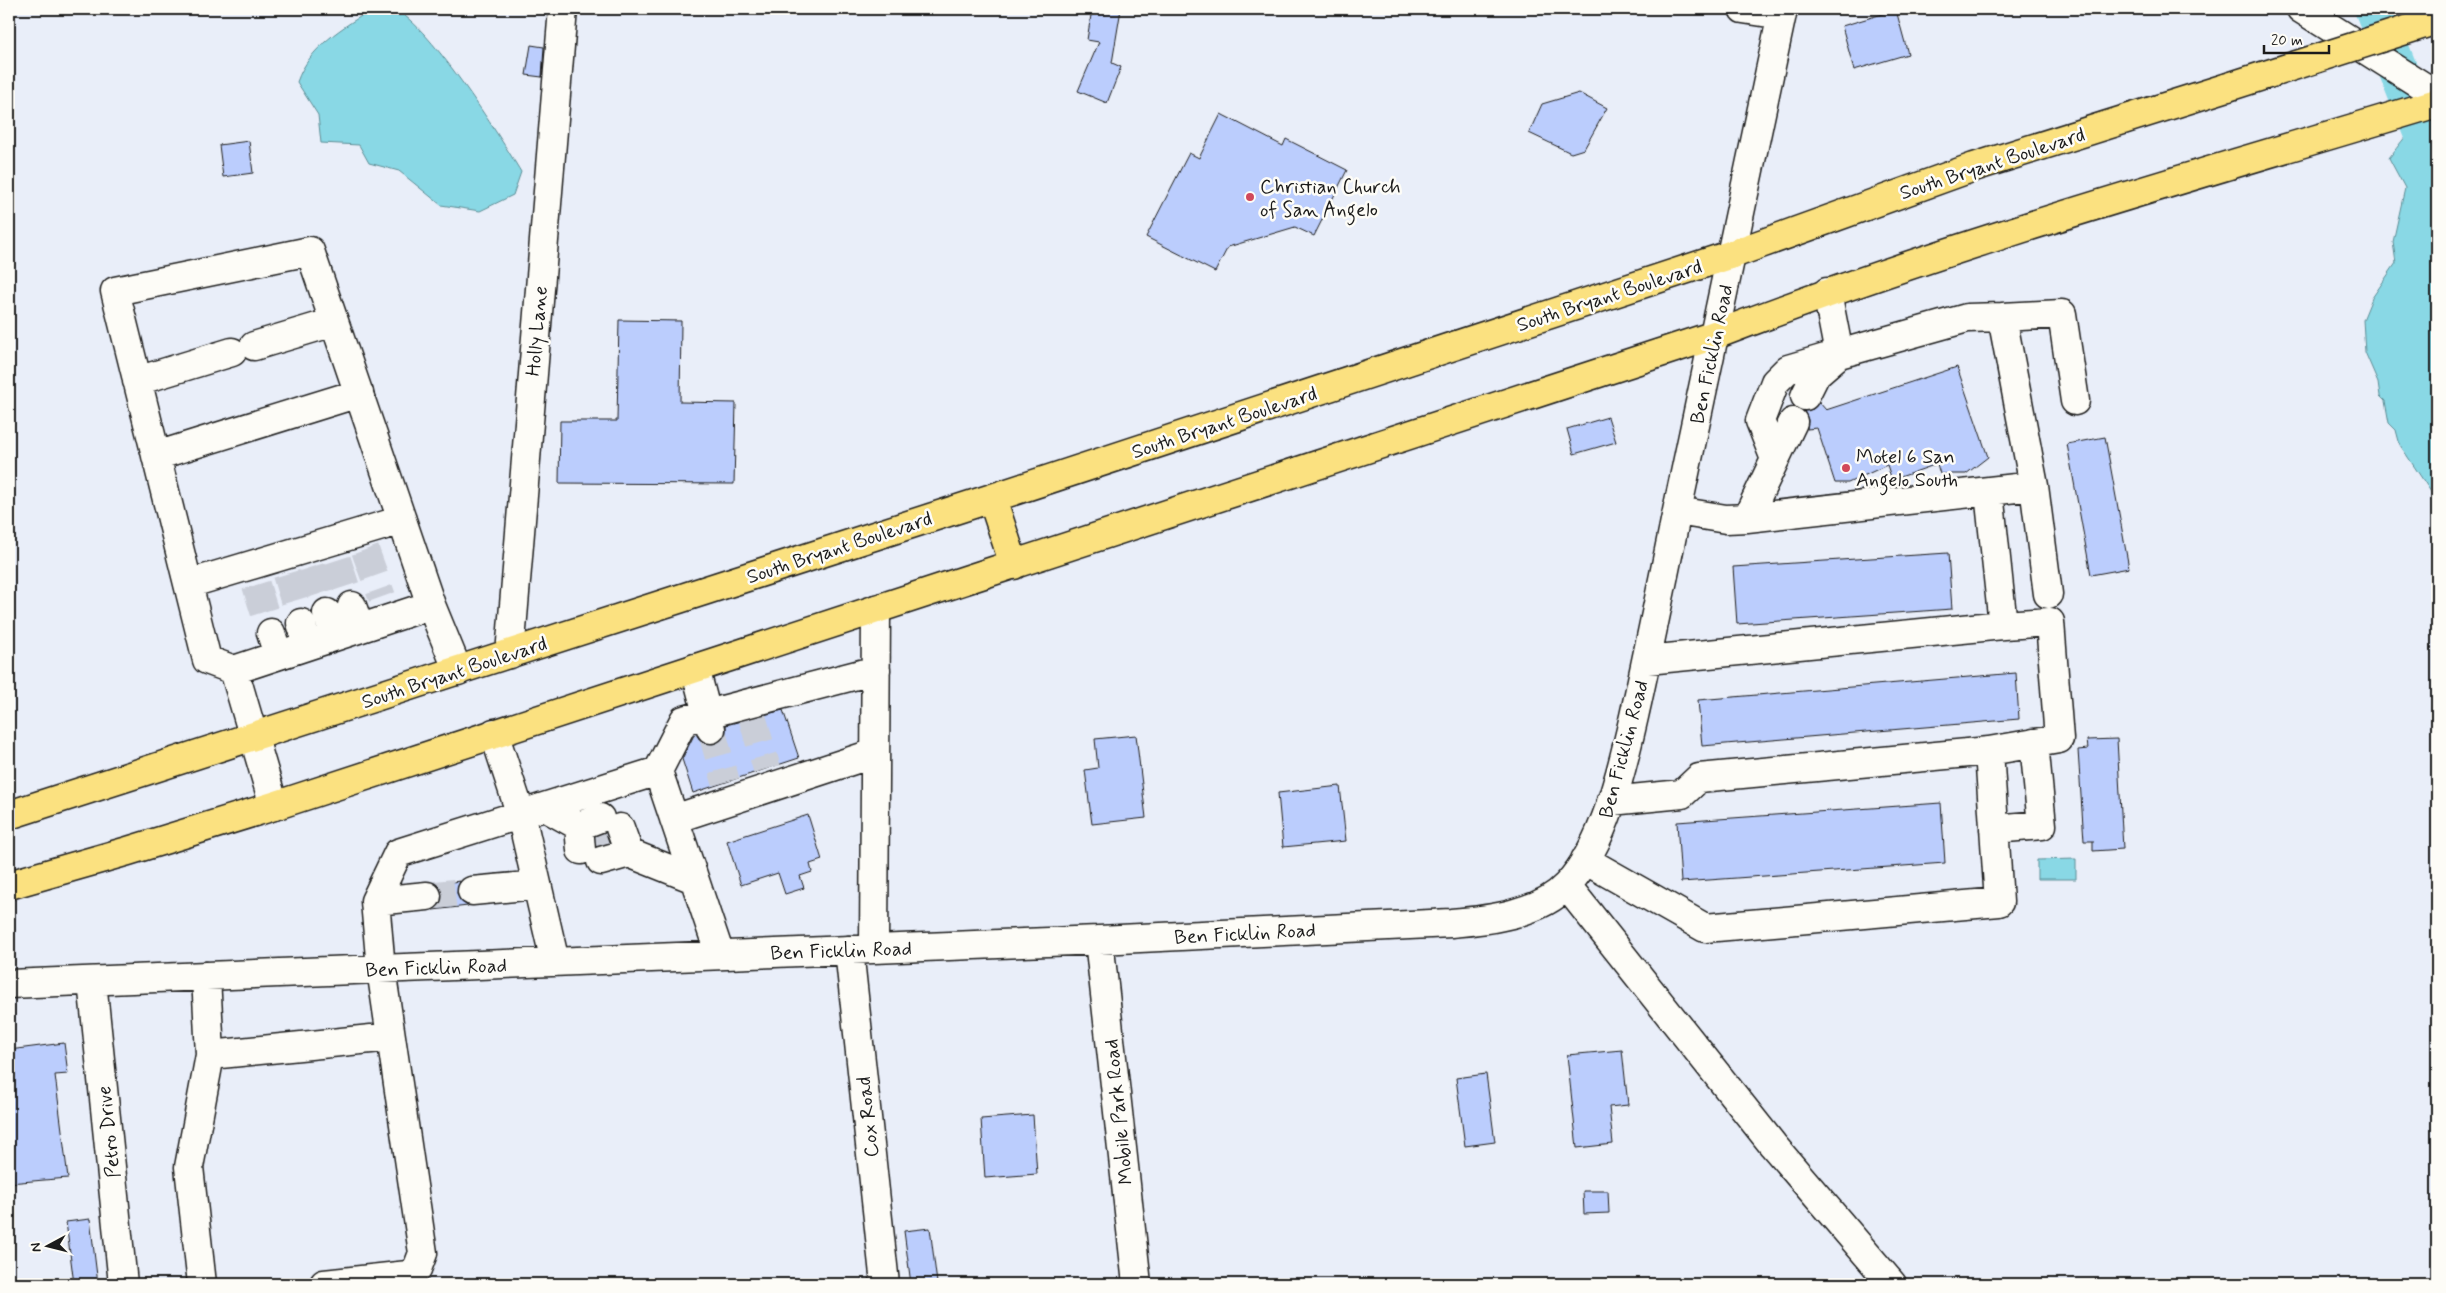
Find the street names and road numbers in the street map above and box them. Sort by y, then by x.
street label: South Bryant Boulevard [1896,122,2089,207]
street label: South Bryant Boulevard [1513,254,1706,339]
street label: Ben Ficklin Road [1685,282,1740,426]
street label: Holly Lane [520,285,555,377]
street label: South Bryant Boulevard [1128,381,1321,466]
street label: South Bryant Boulevard [743,506,936,591]
street label: South Bryant Boulevard [358,631,551,716]
street label: Ben Ficklin Road [1593,677,1656,821]
street label: Ben Ficklin Road [1174,917,1317,952]
street label: Ben Ficklin Road [770,936,912,967]
street label: Ben Ficklin Road [365,953,507,984]
street label: Mobile Park Road [1098,1038,1141,1186]
street label: Cox Road [851,1075,886,1159]
street label: Petro Drive [91,1084,128,1179]

